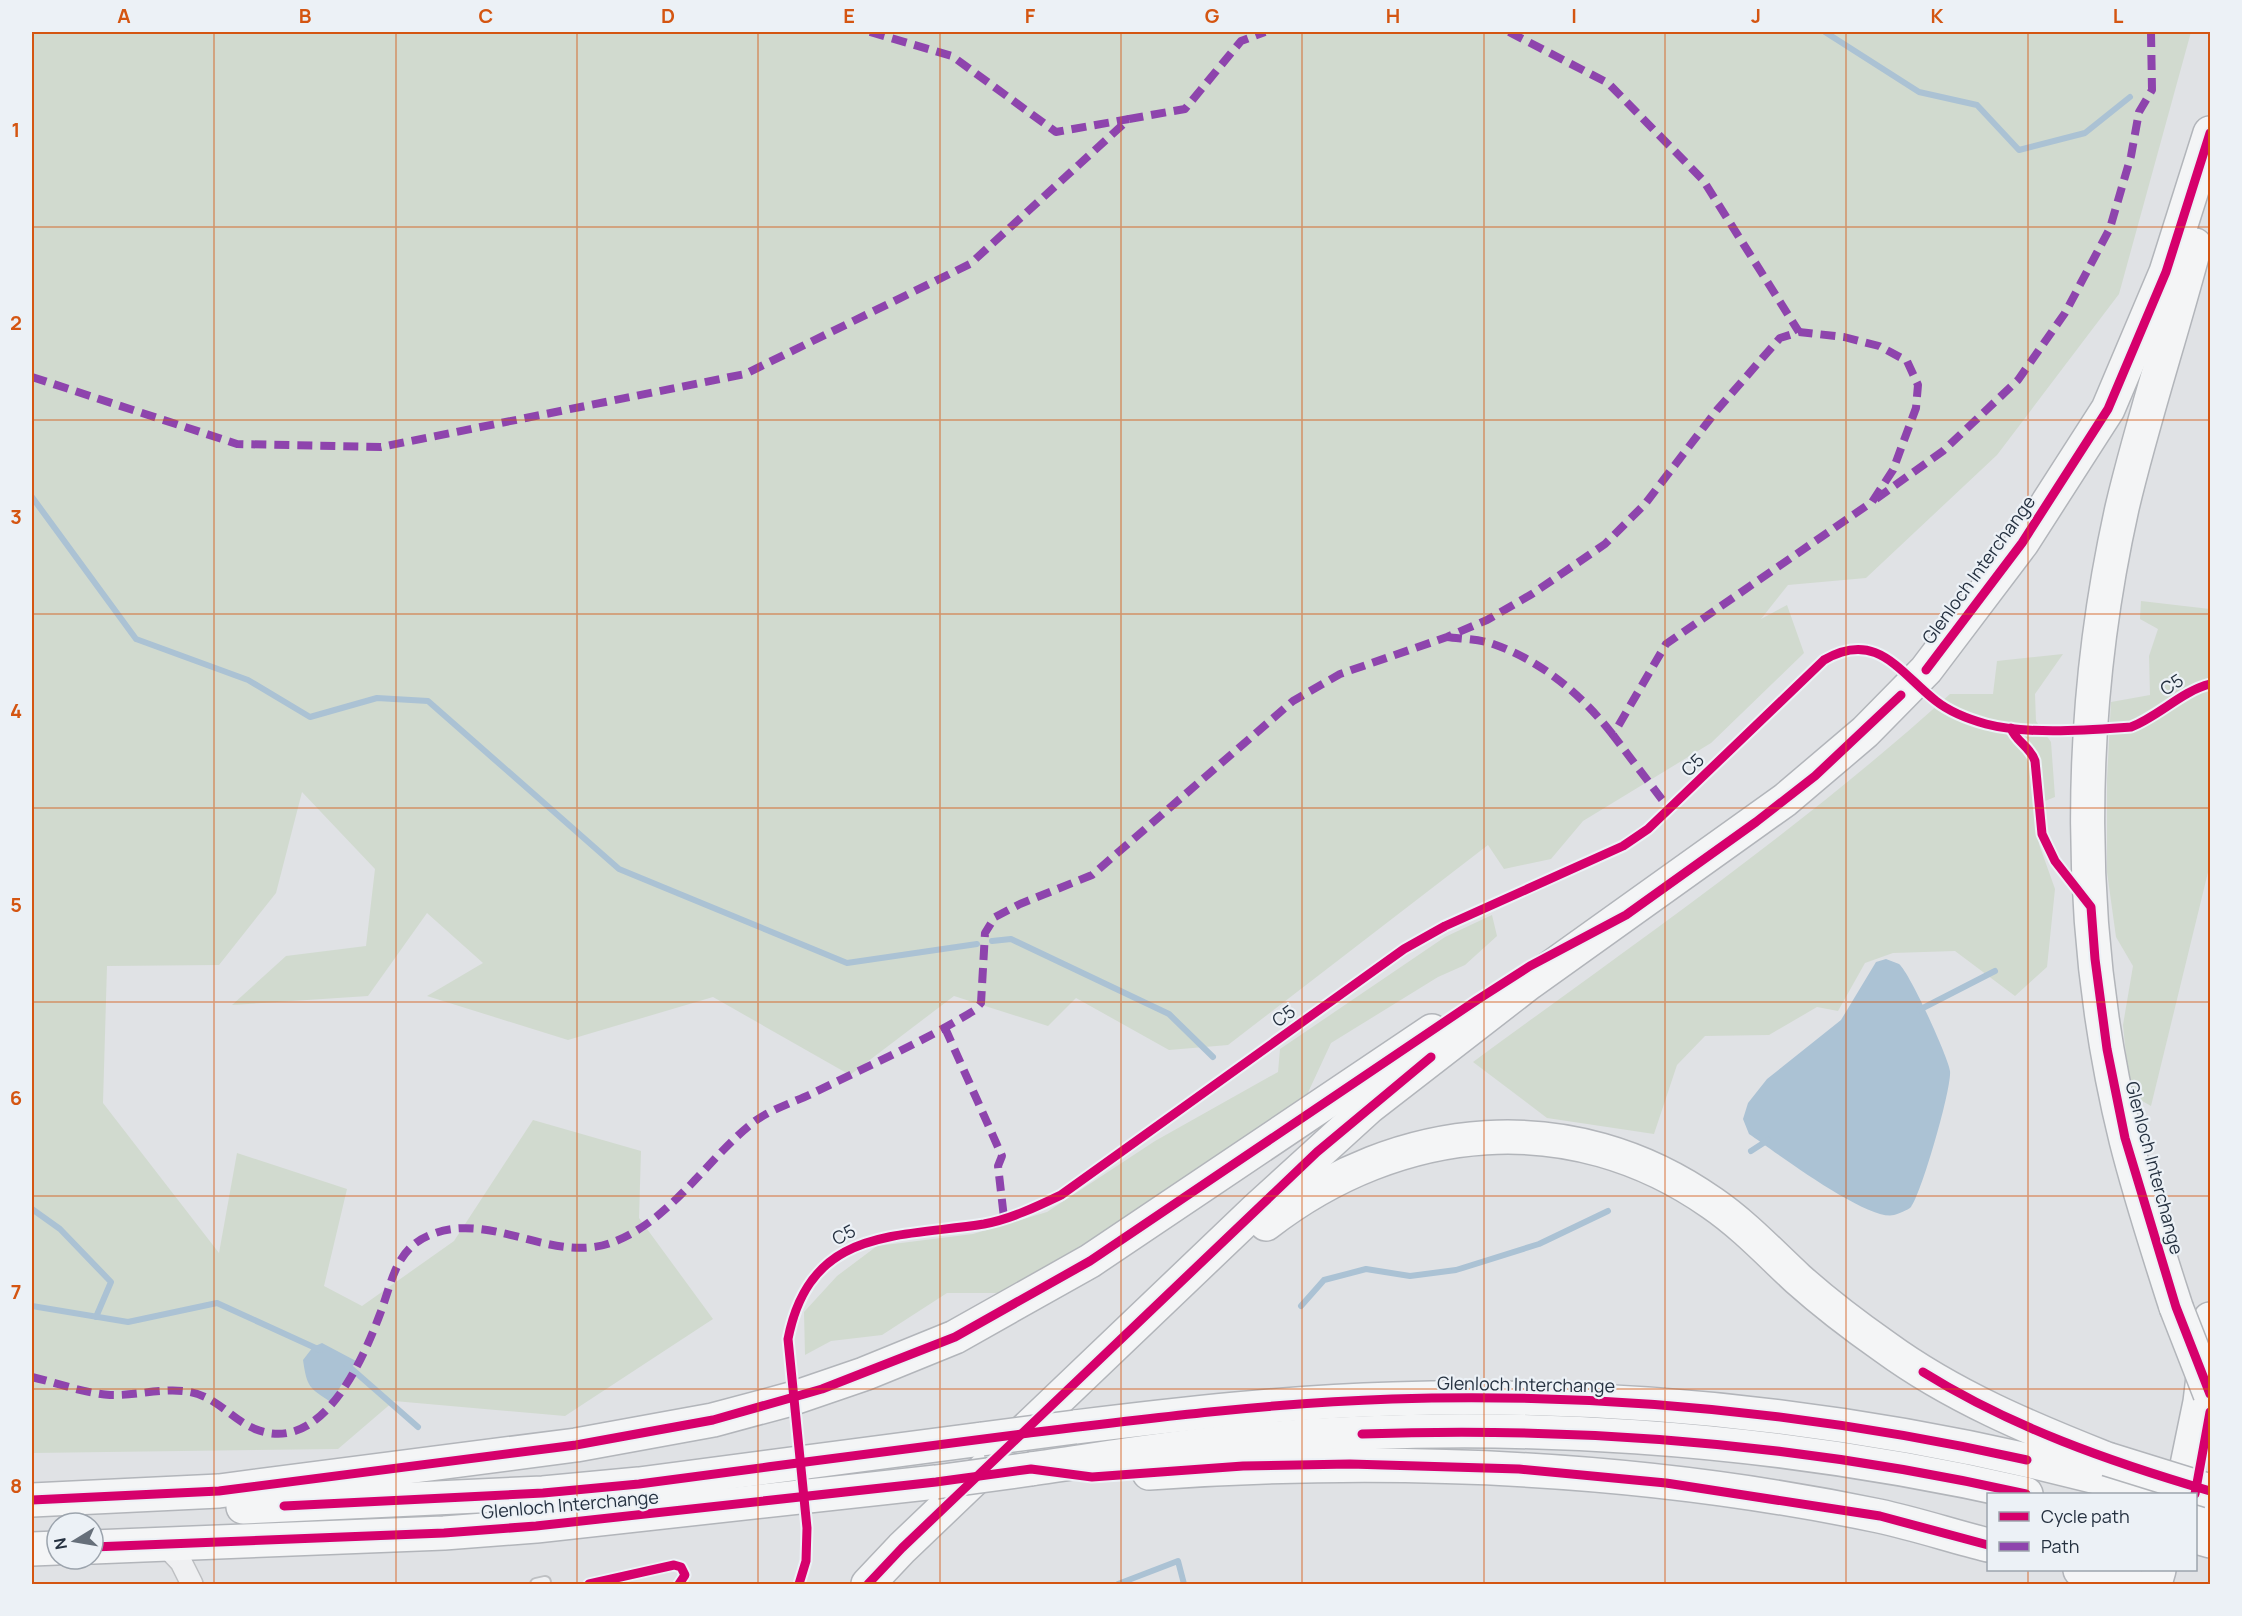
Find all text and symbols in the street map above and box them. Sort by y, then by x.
text: A [117,2,131,29]
text: B [299,2,312,29]
text: C [479,2,493,29]
text: D [661,2,675,29]
text: E [843,2,855,29]
text: F [1025,2,1036,29]
text: G [1205,2,1220,29]
text: H [1386,2,1400,29]
text: I [1571,2,1577,29]
text: J [1751,2,1761,29]
text: K [1931,2,1944,29]
text: L [2113,2,2124,29]
text: 1 [12,116,20,143]
text: 2 [10,309,22,336]
street label: Glenloch Interchange [1916,490,2040,648]
text: 3 [10,503,22,530]
street label: C5 [2155,668,2188,701]
text: 4 [10,697,22,724]
street label: C5 [1676,748,1709,781]
text: 5 [10,891,22,918]
street label: C5 [1267,999,1300,1032]
street label: Glenloch Interchange [2120,1079,2190,1257]
text: 6 [10,1084,22,1111]
street label: C5 [828,1218,859,1250]
text: 7 [11,1278,21,1305]
street label: Glenloch Interchange [1437,1370,1615,1398]
text: 8 [10,1472,22,1499]
street label: Glenloch Interchange [480,1484,660,1524]
legend [1987,1493,2197,1571]
text: Cycle path [2041,1504,2130,1528]
north arrow [45,1511,105,1571]
text: Path [2041,1534,2079,1558]
text: N [48,1536,72,1552]

